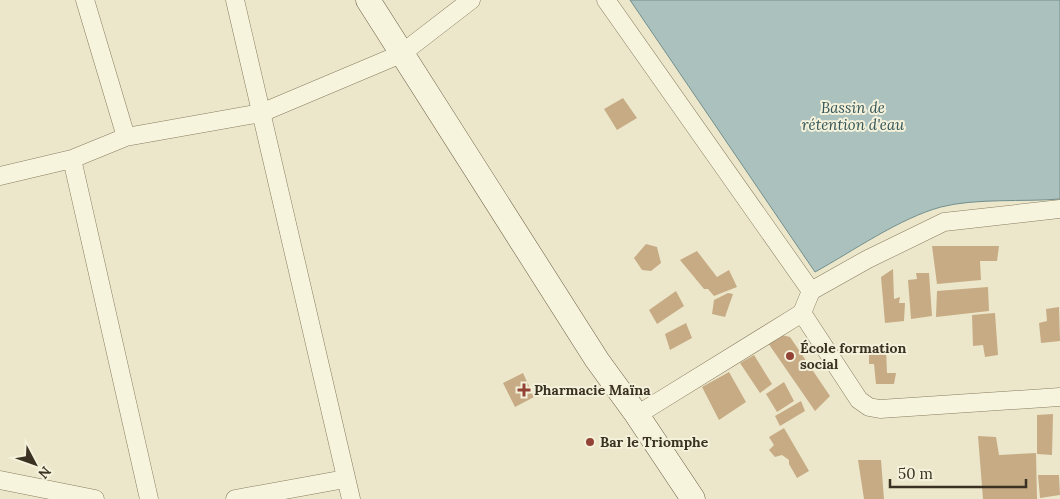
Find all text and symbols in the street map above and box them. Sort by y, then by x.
water label: Bassin de rétention d'eau [802,98,904,134]
place label: École formation social [800,339,907,373]
marker: École formation social [784,350,796,362]
place label: Pharmacie Maïna [534,381,651,399]
marker: Pharmacie Maïna [518,384,530,396]
place label: Bar le Triomphe [600,433,709,451]
marker: Bar le Triomphe [584,436,596,448]
north arrow [10,439,60,489]
scale bar [890,456,1026,488]
text: N [34,463,55,483]
text: 50 m [898,464,933,483]

